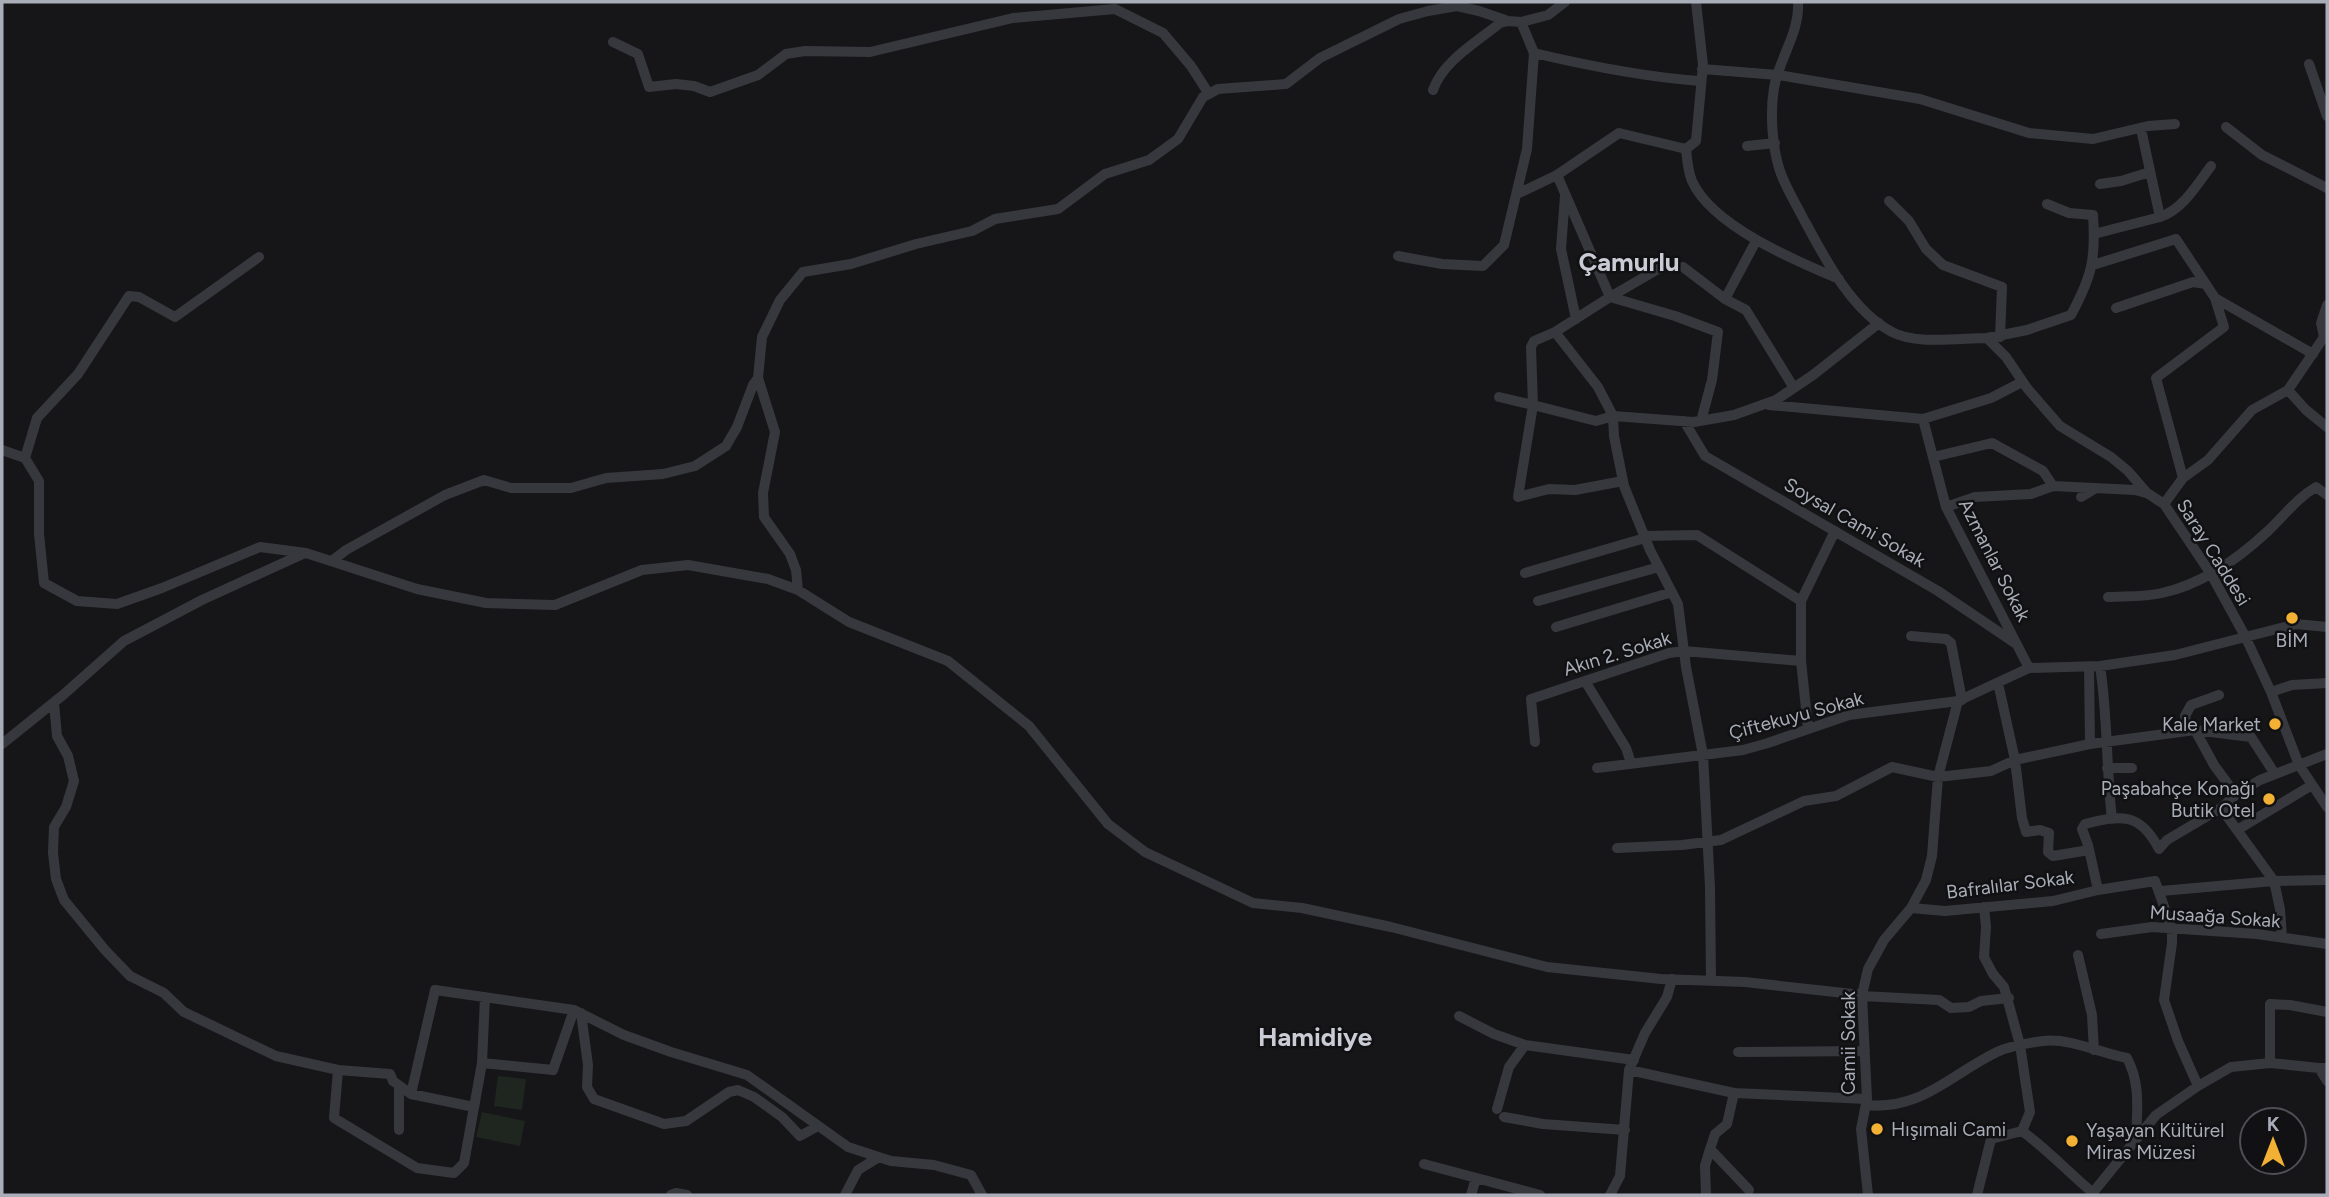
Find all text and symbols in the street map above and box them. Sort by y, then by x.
district label: Çamurlu [1578,246,1680,278]
street label: Soysal Cami Sokak [1780,473,1930,573]
street label: Azmanlar Sokak [1954,495,2036,626]
street label: Saray Caddesi [2172,495,2255,610]
marker: BİM [2284,610,2300,626]
street label: Akın 2. Sokak [1560,626,1675,681]
place label: BİM [2276,629,2308,652]
street label: Çiftekuyu Sokak [1726,686,1867,744]
place label: Kale Market [2162,713,2261,736]
marker: Kale Market [2267,716,2283,732]
place label: Paşabahçe Konağı Butik Otel [2101,777,2255,822]
marker: Paşabahçe Konağı Butik Otel [2261,791,2277,807]
street label: Bafralılar Sokak [1945,865,2076,904]
street label: Musaağa Sokak [2149,900,2282,933]
street label: Camii Sokak [1837,990,1860,1095]
district label: Hamidiye [1258,1021,1372,1053]
north arrow [2238,1106,2308,1176]
text: K [2267,1113,2280,1136]
place label: Hışımali Cami [1891,1118,2006,1141]
place label: Yaşayan Kültürel Miras Müzesi [2086,1119,2224,1164]
marker: Hışımali Cami [1869,1121,1885,1137]
marker: Yaşayan Kültürel Miras Müzesi [2064,1133,2080,1149]

